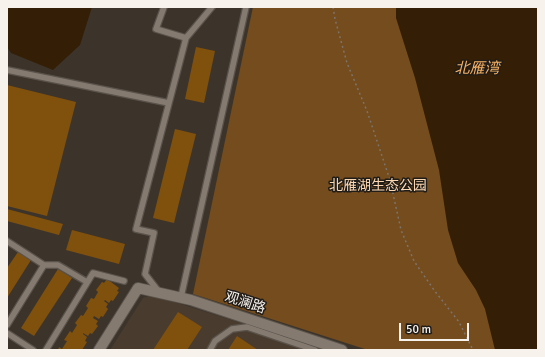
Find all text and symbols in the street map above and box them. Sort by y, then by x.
water label: 北雁湾 [455,60,499,78]
park label: 北雁湖生态公园 [329,178,427,194]
street label: 观澜路 [222,289,268,317]
scale bar [401,315,471,341]
text: 50 m [406,322,431,337]

